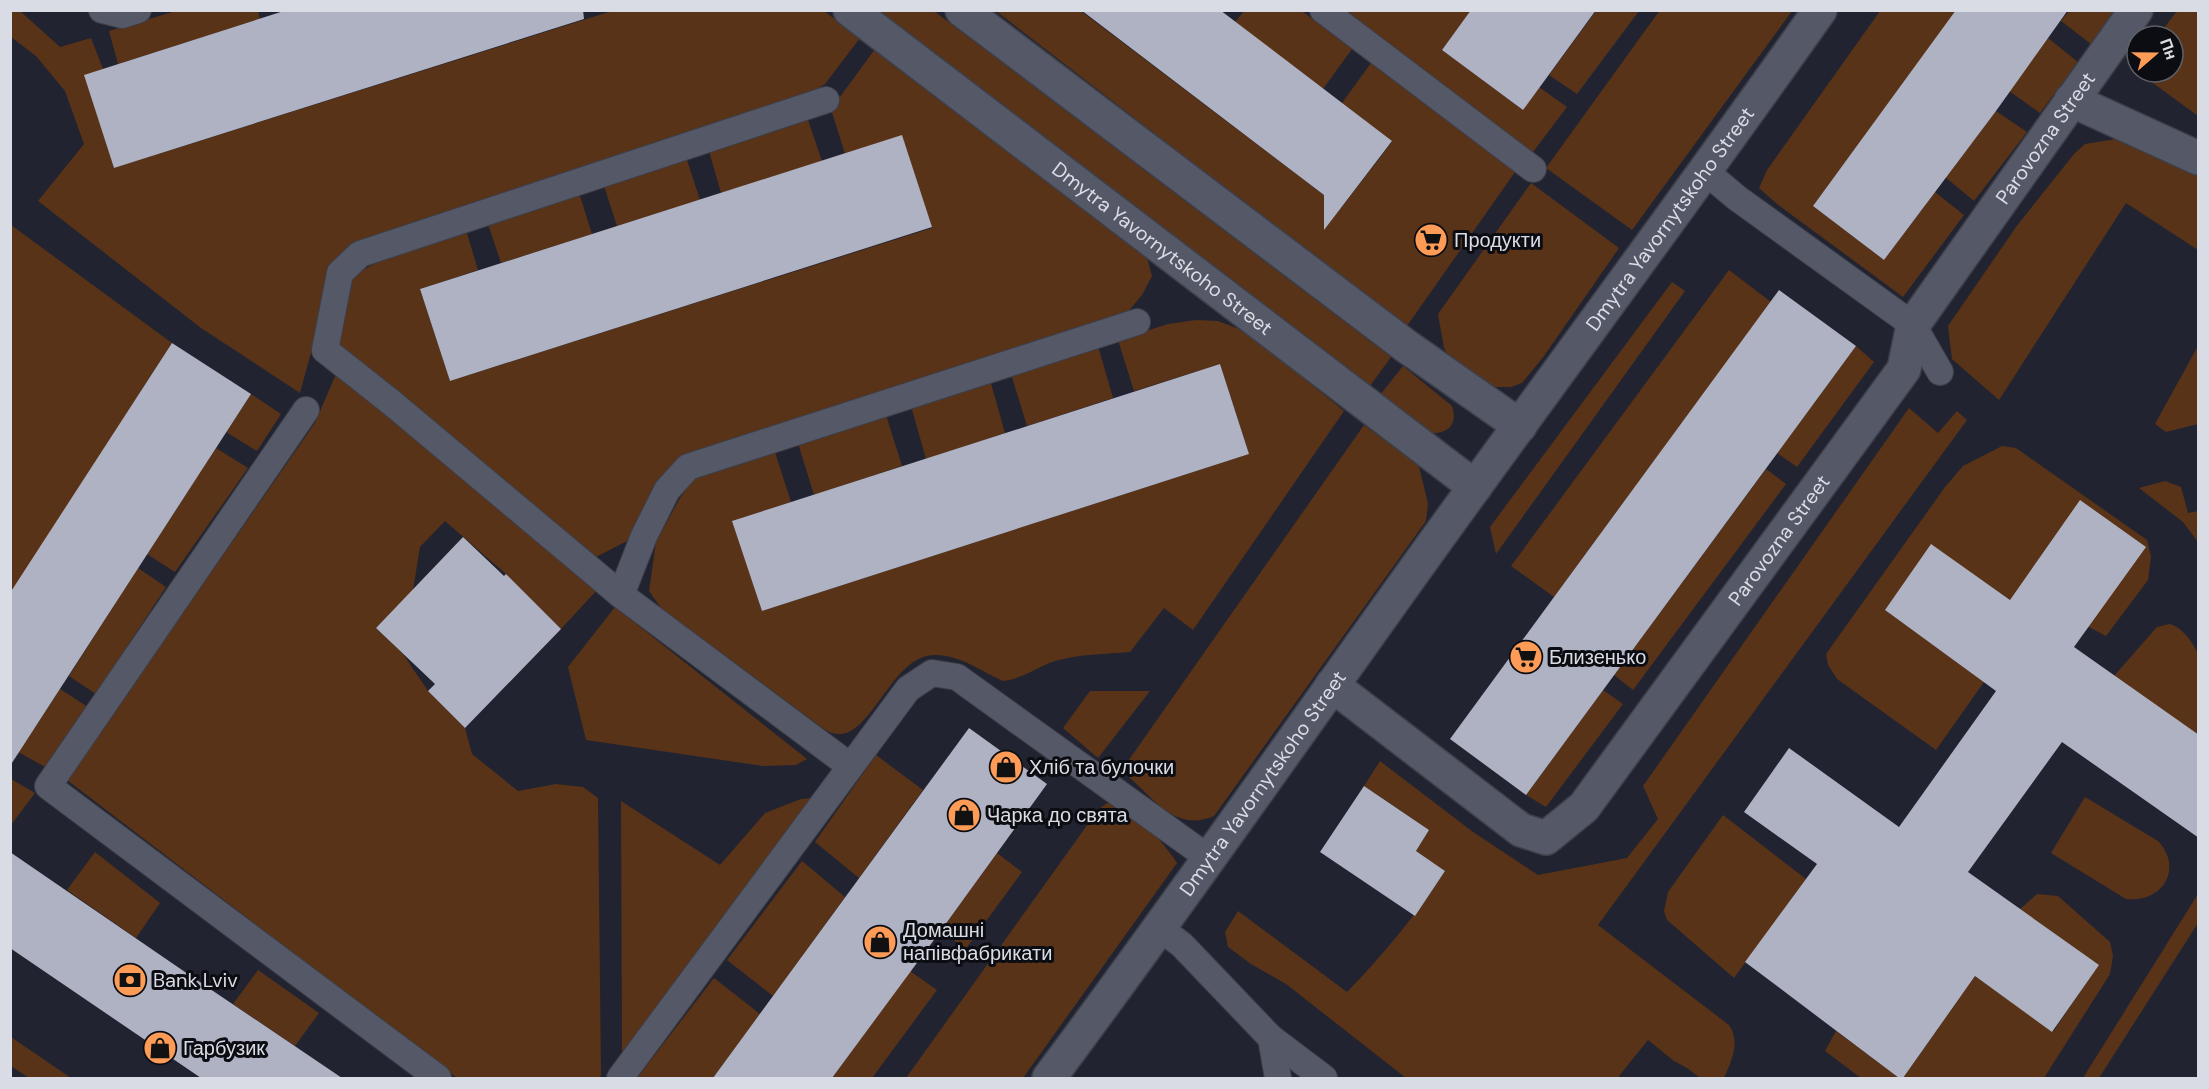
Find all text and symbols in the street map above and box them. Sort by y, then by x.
north arrow [2125,24,2185,84]
text: Пн [2155,36,2182,63]
street label: Parovozna Street [1990,67,2101,209]
street label: Dmytra Yavornytskoho Street [1580,102,1760,336]
street label: Dmytra Yavornytskoho Street [1047,156,1278,341]
supermarket icon: Продукти [1413,222,1449,258]
place label: Продукти [1454,227,1541,253]
street label: Parovozna Street [1722,469,1836,611]
supermarket icon: Близенько [1508,639,1544,675]
place label: Близенько [1549,644,1646,670]
street label: Dmytra Yavornytskoho Street [1174,665,1352,901]
shop icon: Хліб та булочки [988,749,1024,785]
place label: Хліб та булочки [1029,754,1174,780]
shop icon: Чарка до свята [946,797,982,833]
place label: Чарка до свята [987,802,1128,828]
place label: Домашні напівфабрикати [903,917,1052,966]
shop icon: Домашні напівфабрикати [862,924,898,960]
bank icon: Bank Lviv [112,962,148,998]
place label: Bank Lviv [153,967,238,993]
shop icon: Гарбузик [142,1030,178,1066]
place label: Гарбузик [183,1035,265,1061]

